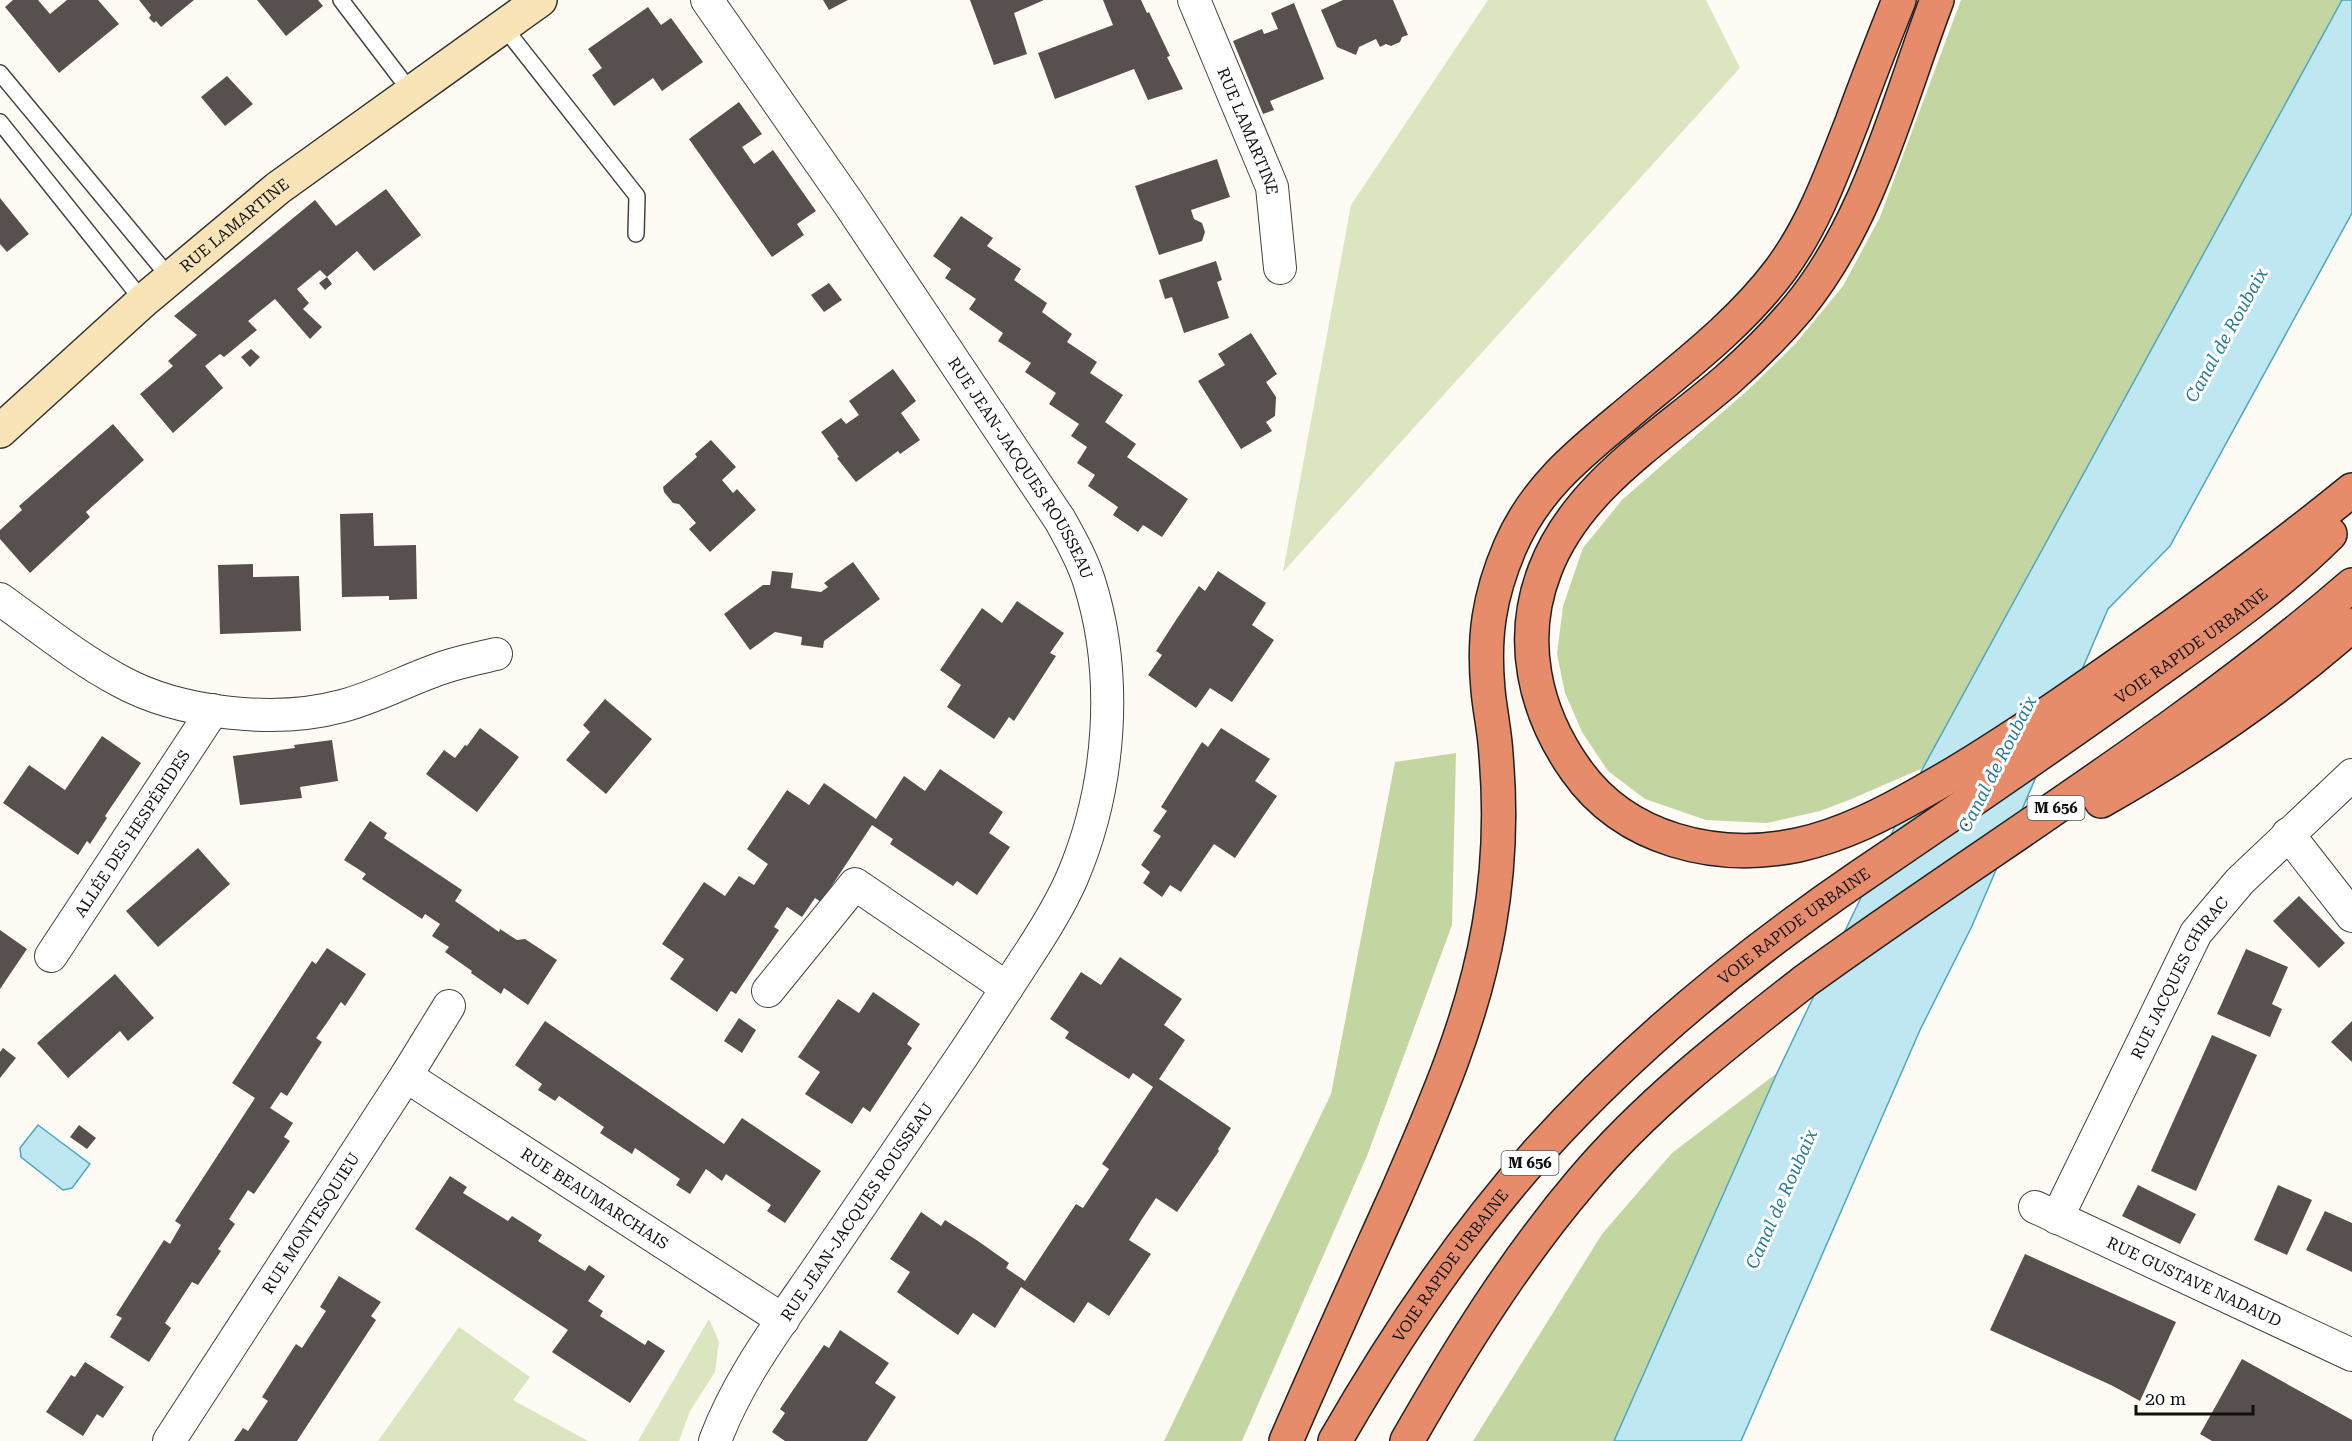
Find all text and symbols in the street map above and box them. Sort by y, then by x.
street label: RUE LAMARTINE [1214,65,1282,195]
street label: RUE LAMARTINE [176,174,292,276]
water label: Canal de Roubaix [2180,264,2272,406]
street label: RUE JEAN-JACQUES ROUSSEAU [944,353,1097,582]
street label: VOIE RAPIDE URBAINE [2111,584,2271,707]
water label: Canal de Roubaix [1954,692,2040,836]
street label: ALLÉE DES HESPÉRIDES [70,746,194,920]
road number: M 656 [2028,796,2084,820]
street label: VOIE RAPIDE URBAINE [1714,863,1873,988]
street label: RUE JACQUES CHIRAC [2127,893,2232,1062]
street label: RUE JEAN-JACQUES ROUSSEAU [777,1099,937,1325]
water label: Canal de Roubaix [1741,1126,1821,1272]
street label: RUE BEAUMARCHAIS [518,1144,672,1253]
street label: RUE MONTESQUIEU [258,1149,363,1297]
road number: M 656 [1502,1151,1558,1175]
street label: VOIE RAPIDE URBAINE [1388,1185,1512,1345]
street label: RUE GUSTAVE NADAUD [2104,1233,2285,1330]
scale bar [2136,1378,2253,1416]
text: 20 m [2145,1388,2186,1409]

